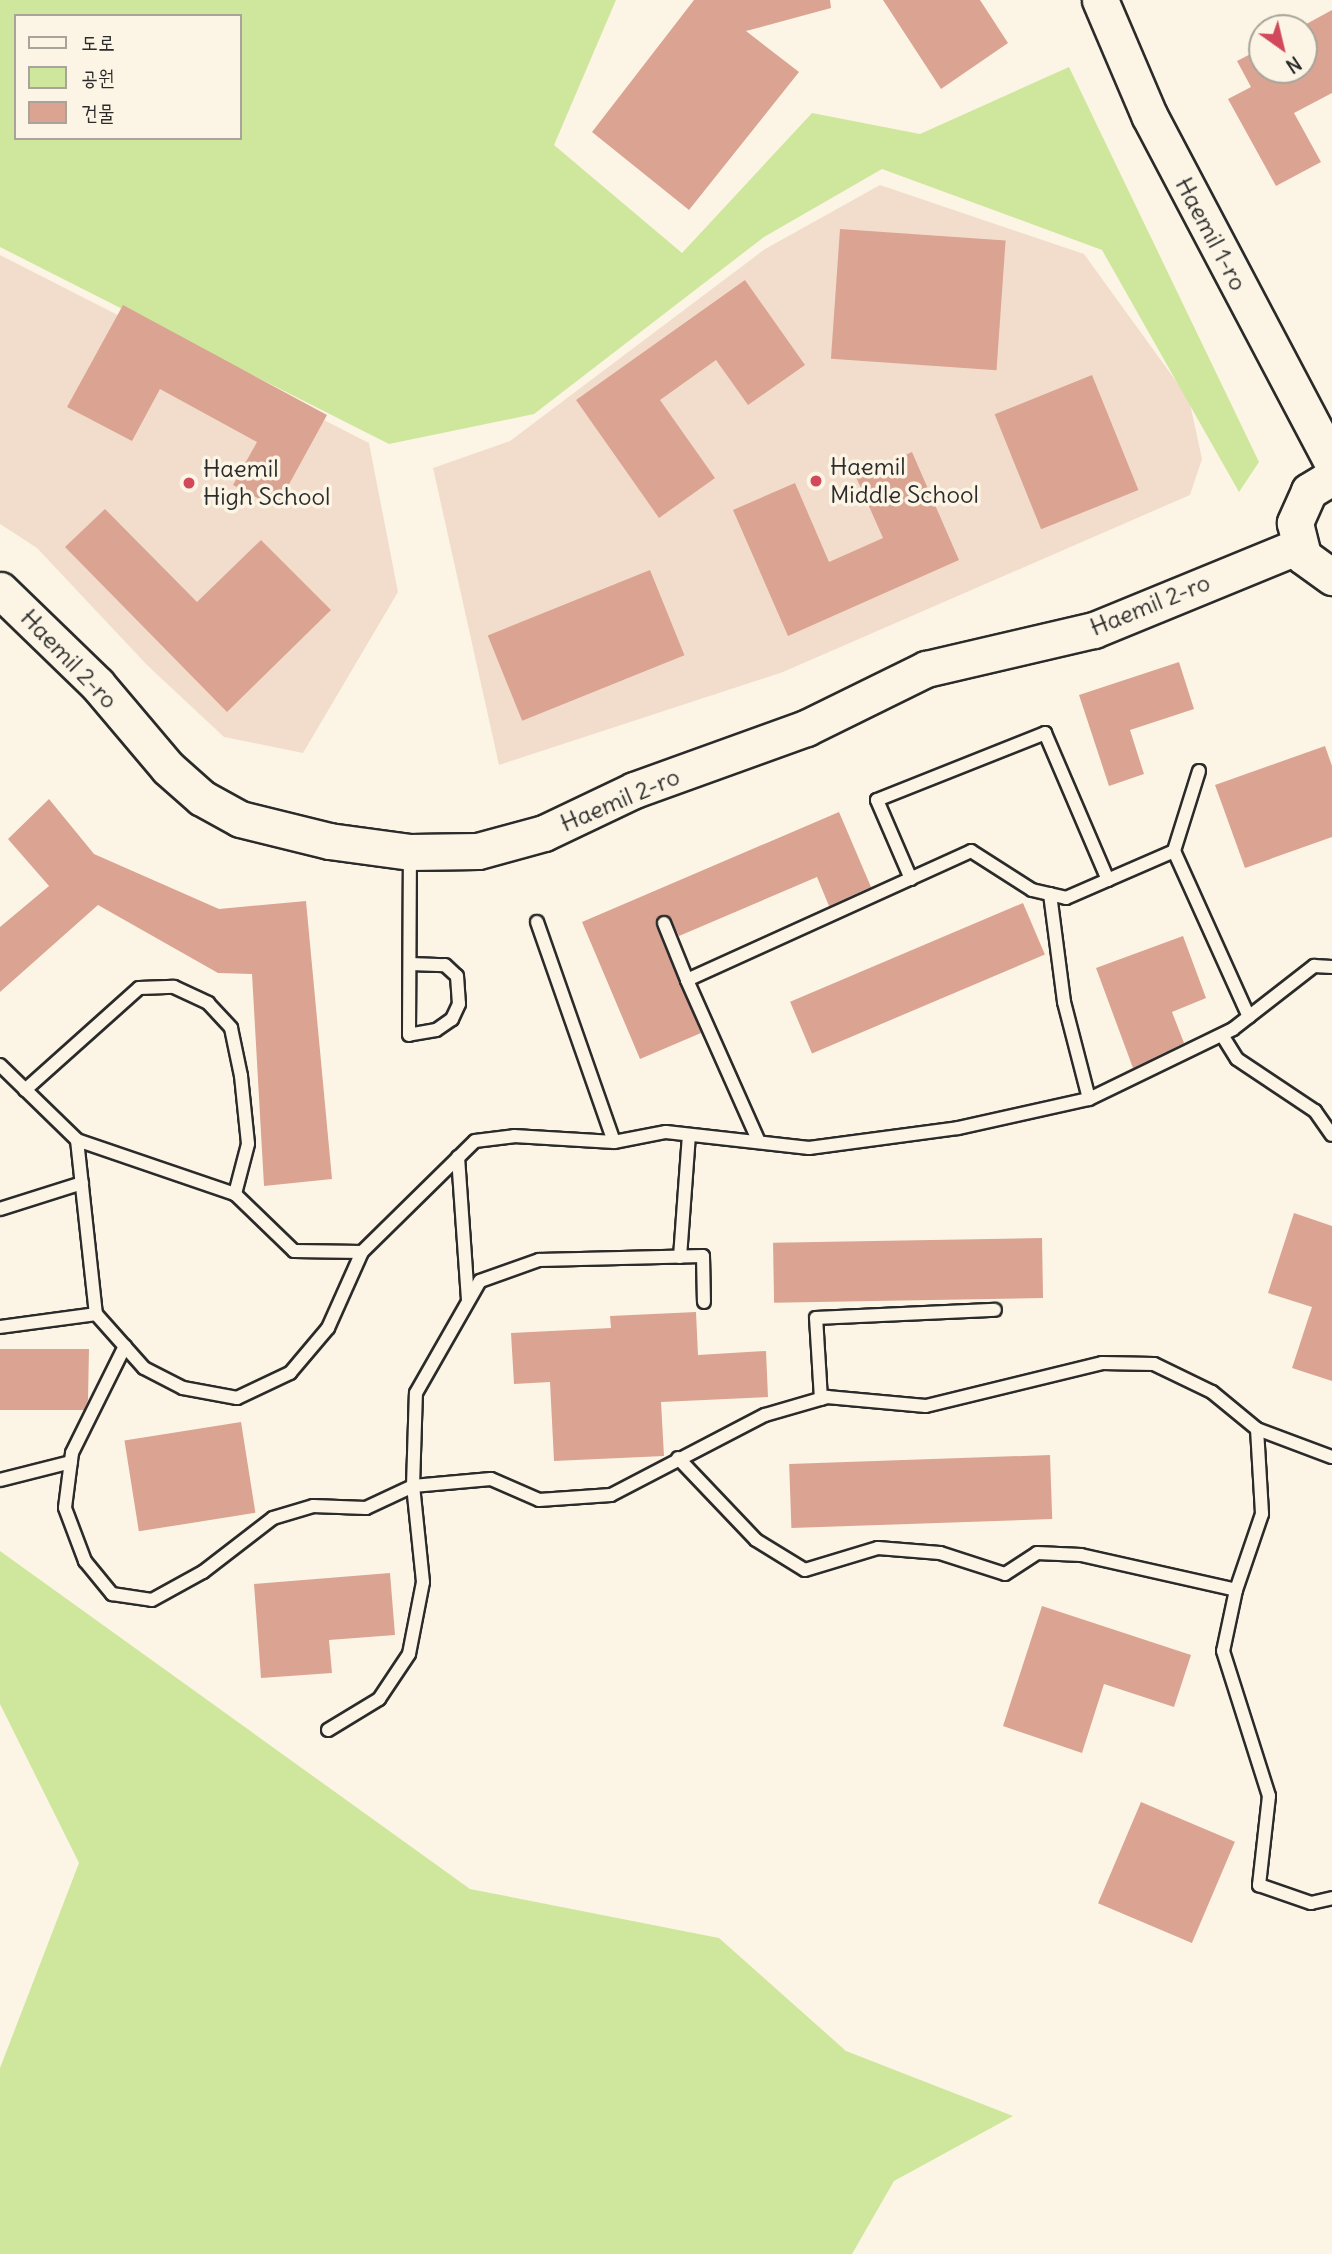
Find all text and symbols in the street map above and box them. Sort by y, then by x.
legend [14,14,242,140]
north arrow [1248,14,1318,84]
text: 도로 [81,29,115,56]
text: N [1281,51,1306,78]
text: 공원 [81,64,115,91]
text: 건물 [81,99,115,126]
street label: Haemil 1-ro [1169,173,1253,295]
place label: Haemil Middle School [830,453,979,509]
place label: Haemil High School [203,455,330,511]
marker: Haemil Middle School [808,473,824,489]
marker: Haemil High School [181,475,197,491]
street label: Haemil 2-ro [1086,568,1214,642]
street label: Haemil 2-ro [15,603,123,715]
street label: Haemil 2-ro [556,762,684,838]

